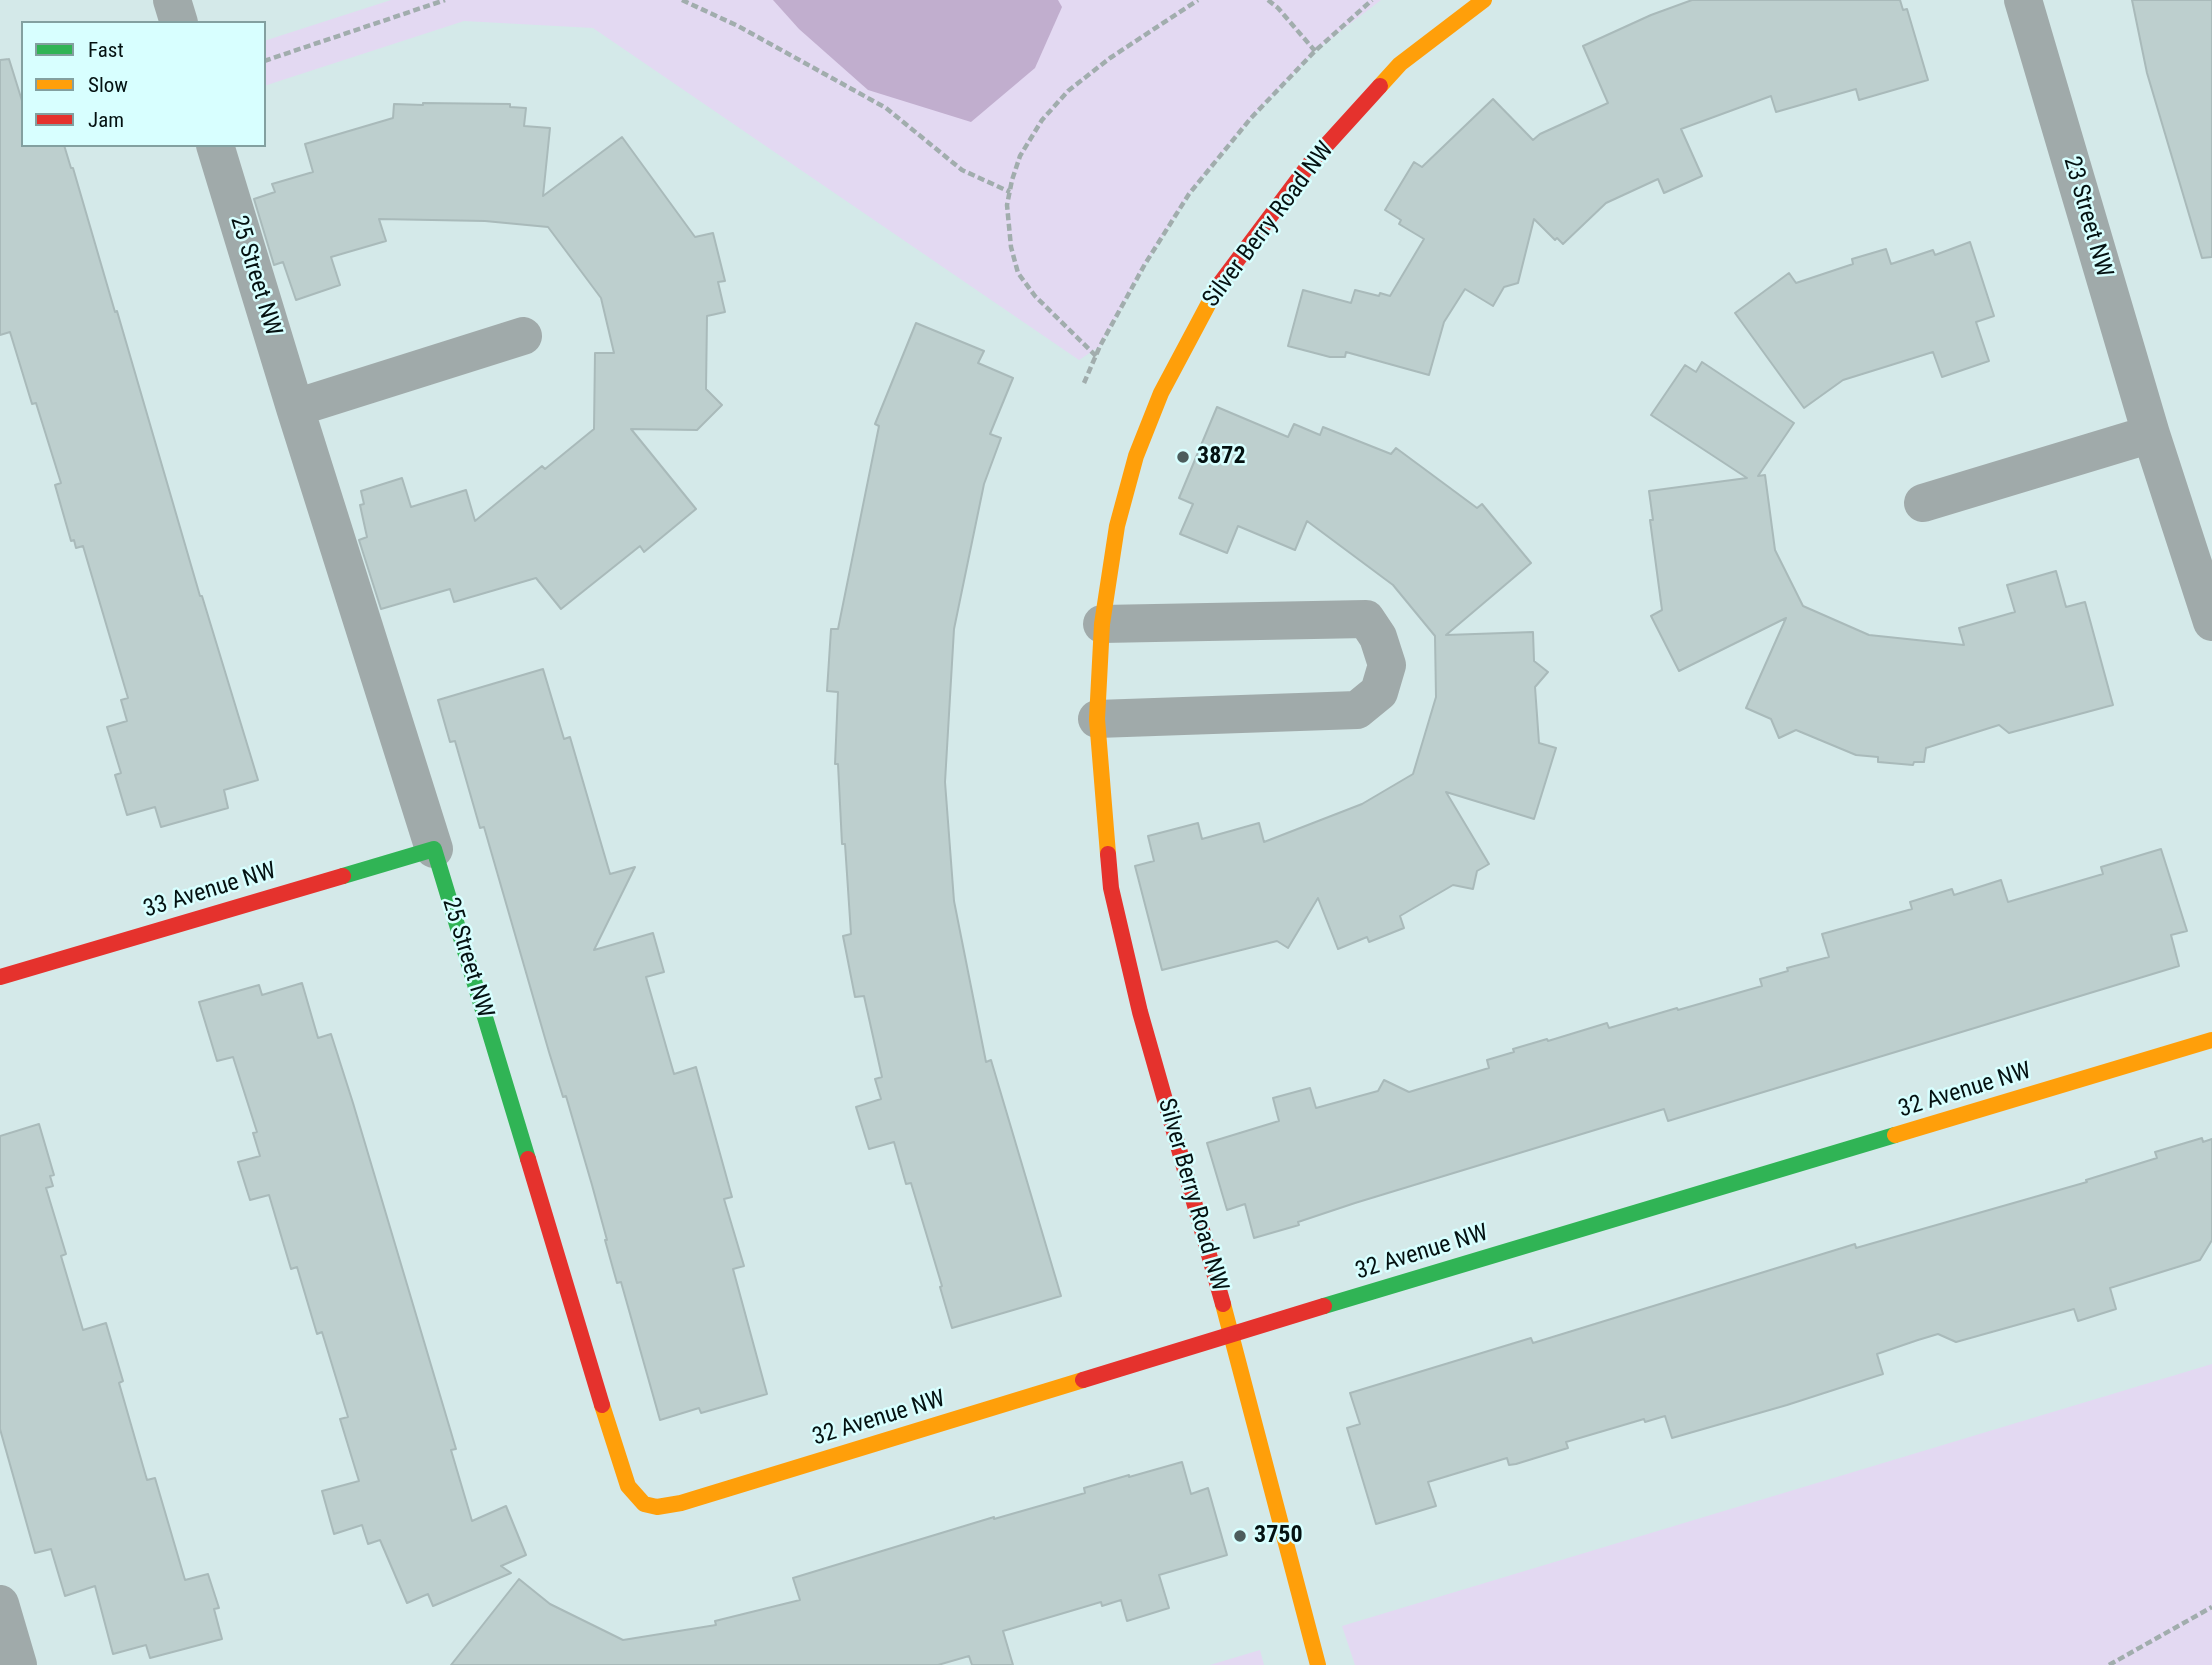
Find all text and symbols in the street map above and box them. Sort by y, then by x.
legend [21,21,266,147]
text: Fast [88,38,124,62]
text: Slow [88,73,128,97]
text: Jam [88,108,124,132]
street label: Silver Berry Road NW [1198,137,1340,313]
street label: 23 Street NW [2056,153,2118,281]
street label: 25 Street NW [223,212,287,340]
place label: 3872 [1197,443,1246,471]
marker: 3872 [1175,449,1191,465]
street label: 33 Avenue NW [140,857,280,925]
street label: 25 Street NW [435,894,499,1022]
street label: 32 Avenue NW [1895,1057,2035,1125]
street label: Silver Berry Road NW [1151,1095,1233,1295]
street label: 32 Avenue NW [1352,1219,1492,1287]
street label: 32 Avenue NW [809,1385,949,1453]
place label: 3750 [1254,1522,1303,1550]
marker: 3750 [1232,1528,1248,1544]

